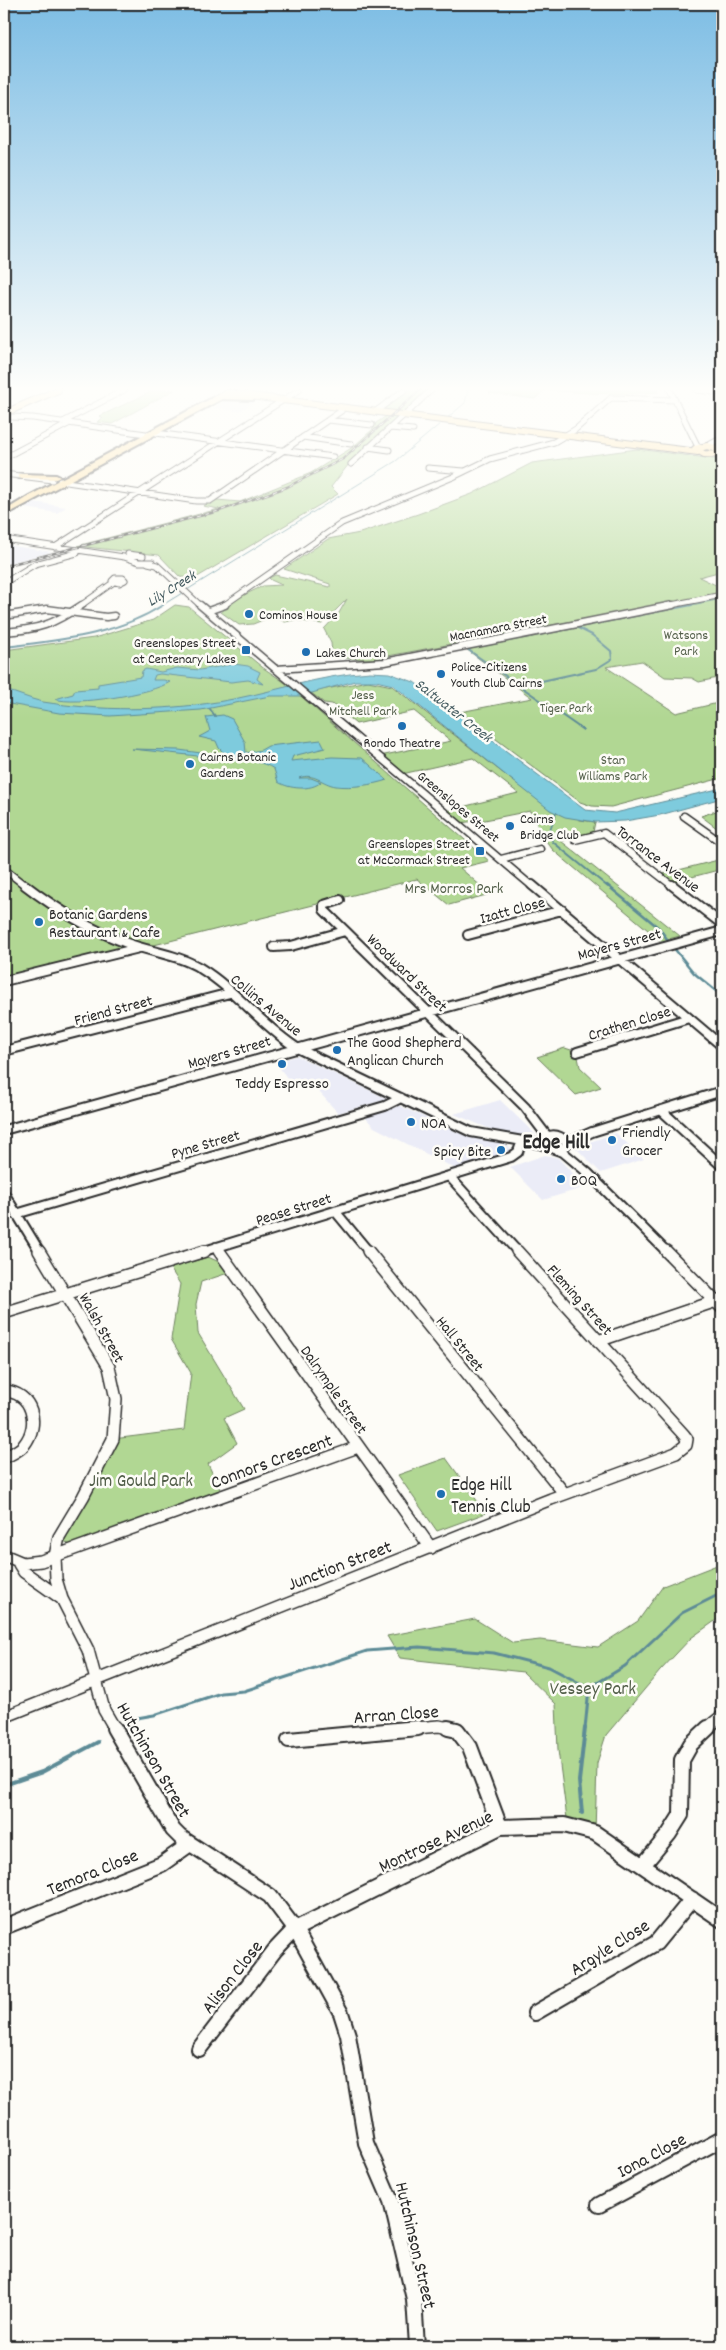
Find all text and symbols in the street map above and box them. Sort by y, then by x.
water label: Lily Creek [143,565,202,613]
place label: Cominos House [259,606,338,626]
marker: Cominos House [243,608,255,620]
street label: Macnamara Street [448,610,549,648]
park label: Watsons Park [664,626,708,662]
place label: Greenslopes Street at Centenary Lakes [133,634,236,670]
marker: Greenslopes Street at Centenary Lakes [240,644,252,656]
place label: Lakes Church [316,644,386,664]
marker: Lakes Church [300,646,312,658]
place label: Police-Citizens Youth Club Cairns [451,658,542,694]
marker: Police-Citizens Youth Club Cairns [435,668,447,680]
water label: Saltwater Creek [409,674,498,750]
park label: Jess Mitchell Park [329,686,397,722]
park label: Tiger Park [540,699,593,719]
marker: Rondo Theatre [396,720,408,732]
place label: Rondo Theatre [364,734,440,754]
place label: Cairns Botanic Gardens [200,748,276,784]
park label: Stan Williams Park [579,751,648,787]
marker: Cairns Botanic Gardens [184,758,196,770]
street label: Greenslopes Street [412,767,503,848]
place label: Cairns Bridge Club [520,810,579,846]
marker: Cairns Bridge Club [504,820,516,832]
street label: Torrance Avenue [611,821,704,899]
place label: Greenslopes Street at McCormack Street [358,835,470,871]
marker: Greenslopes Street at McCormack Street [474,845,486,857]
park label: Mrs Morros Park [405,878,503,901]
street label: Izatt Close [477,892,548,931]
place label: Botanic Gardens Restaurant & Cafe [49,904,160,945]
marker: Botanic Gardens Restaurant & Cafe [33,916,45,928]
street label: Mayers Street [575,923,664,968]
street label: Woodward Street [361,929,452,1019]
street label: Collins Avenue [225,969,306,1043]
street label: Friend Street [72,990,156,1033]
street label: Crathen Close [586,1001,674,1048]
street label: Mayers Street [185,1031,274,1076]
place label: The Good Shepherd Anglican Church [347,1032,462,1073]
marker: The Good Shepherd Anglican Church [331,1044,343,1056]
marker: Teddy Espresso [276,1058,288,1070]
place label: Teddy Espresso [235,1073,329,1096]
place label: NOA [421,1113,447,1136]
marker: NOA [405,1116,417,1128]
place label: Friendly Grocer [622,1122,671,1163]
street label: Pyne Street [169,1125,243,1166]
district label: Edge Hill [522,1129,591,1159]
marker: Friendly Grocer [606,1134,618,1146]
place label: Spicy Bite [434,1141,491,1164]
marker: Spicy Bite [495,1144,507,1156]
place label: BOQ [571,1170,597,1193]
marker: BOQ [555,1173,567,1185]
street label: Pease Street [253,1188,335,1233]
street label: Fleming Street [541,1260,617,1341]
street label: Walsh Street [72,1289,130,1368]
street label: Hall Street [429,1312,489,1377]
street label: Dalrymple Street [294,1341,372,1440]
street label: Connors Crescent [208,1429,337,1498]
park label: Jim Gould Park [89,1469,193,1496]
place label: Edge Hill Tennis Club [451,1473,531,1522]
marker: Edge Hill Tennis Club [435,1488,447,1500]
street label: Junction Street [284,1535,396,1600]
park label: Vessey Park [550,1677,636,1704]
street label: Hutchinson Street [108,1698,196,1823]
street label: Arran Close [353,1700,440,1733]
street label: Montrose Avenue [375,1805,498,1882]
street label: Temora Close [44,1844,143,1905]
street label: Argyle Close [566,1914,656,1984]
street label: Alison Close [196,1936,271,2021]
street label: Iona Close [613,2128,692,2187]
street label: Hutchinson Street [386,2180,441,2312]

